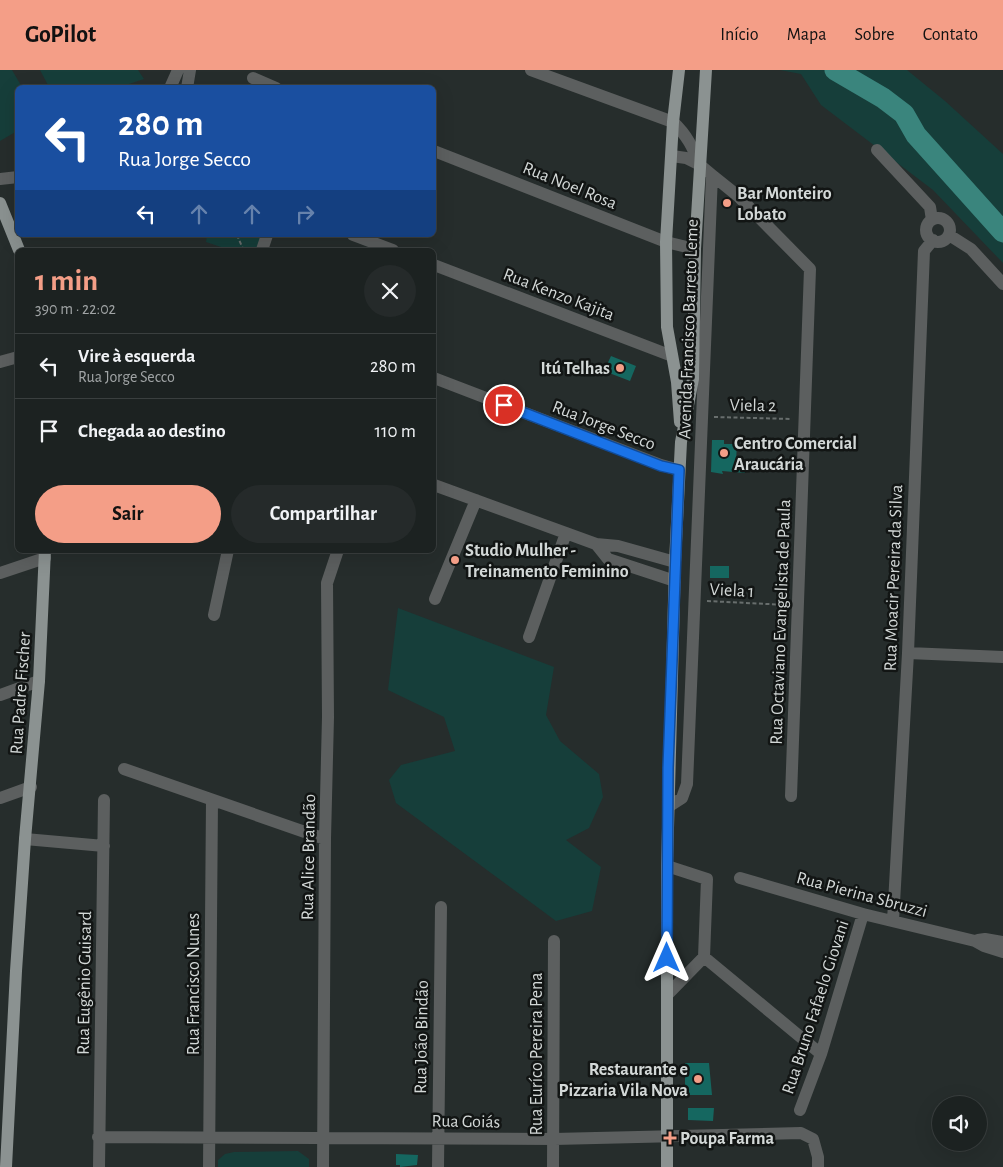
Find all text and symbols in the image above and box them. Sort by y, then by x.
text: GoPilot [25,23,96,47]
text: Início [720,26,759,44]
text: Mapa [787,26,827,44]
text: Sobre [855,26,895,44]
text: Contato [923,26,978,44]
icon: left [35,105,100,170]
text: 280 m [118,107,204,142]
text: Rua Jorge Secco [118,148,251,170]
street label: Rua Noel Rosa [520,159,619,213]
place label: Bar Monteiro Lobato [737,185,832,224]
marker: Bar Monteiro Lobato [721,197,733,209]
icon: left [132,200,160,228]
icon: ahead [185,200,213,228]
icon: ahead [238,200,266,228]
icon: right [291,200,319,228]
street label: Avenida Francisco Barreto Leme [676,219,702,439]
button: close [364,265,416,317]
text: 1 min [35,266,98,296]
street label: Rua Kenzo Kajita [501,266,617,324]
text: 390 m · 22:02 [35,301,116,317]
text: Vire à esquerda [78,347,195,366]
icon: left [35,352,63,380]
text: 280 m [370,357,416,376]
place label: Itú Telhas [540,360,610,378]
marker: Itú Telhas [614,362,626,374]
text: Rua Jorge Secco [78,369,175,385]
pin [483,384,525,426]
icon: arrive [490,391,518,419]
street label: Viela 2 [729,397,777,415]
street label: Rua Jorge Secco [550,398,658,454]
icon: arrive [35,417,63,445]
text: Chegada ao destino [78,422,226,441]
text: 110 m [375,422,416,441]
place label: Centro Comercial Araucária [734,435,857,474]
marker: Centro Comercial Araucária [718,447,730,459]
street label: Rua Moacir Pereira da Silva [882,484,906,672]
button: Sair [35,485,221,543]
button: Compartilhar [231,485,416,543]
street label: Rua Octaviano Evangelista de Paula [768,499,794,745]
place label: Studio Mulher - Treinamento Feminino [465,542,629,581]
marker: Studio Mulher - Treinamento Feminino [449,554,461,566]
street label: Viela 1 [709,581,755,601]
street label: Rua Padre Fischer [8,631,34,755]
street label: Rua Alice Brandão [299,793,319,920]
street label: Rua Pierina Sbruzzi [794,869,929,921]
street label: Rua Eugênio Guisard [75,911,95,1055]
street label: Rua Francisco Nunes [185,913,203,1055]
street label: Rua Bruno Fafaelo Giovani [779,918,853,1097]
position arrow [640,931,692,983]
street label: Rua Euríco Pereira Pena [528,972,546,1136]
street label: Rua João Bindão [412,980,432,1094]
place label: Restaurante e Pizzaria Vila Nova [559,1061,688,1100]
marker: Restaurante e Pizzaria Vila Nova [692,1073,704,1085]
map controls [932,1096,987,1151]
button: sound [932,1096,987,1151]
street label: Rua Goiás [431,1112,500,1132]
place label: Poupa Farma [680,1130,774,1148]
marker: Poupa Farma [664,1132,676,1144]

